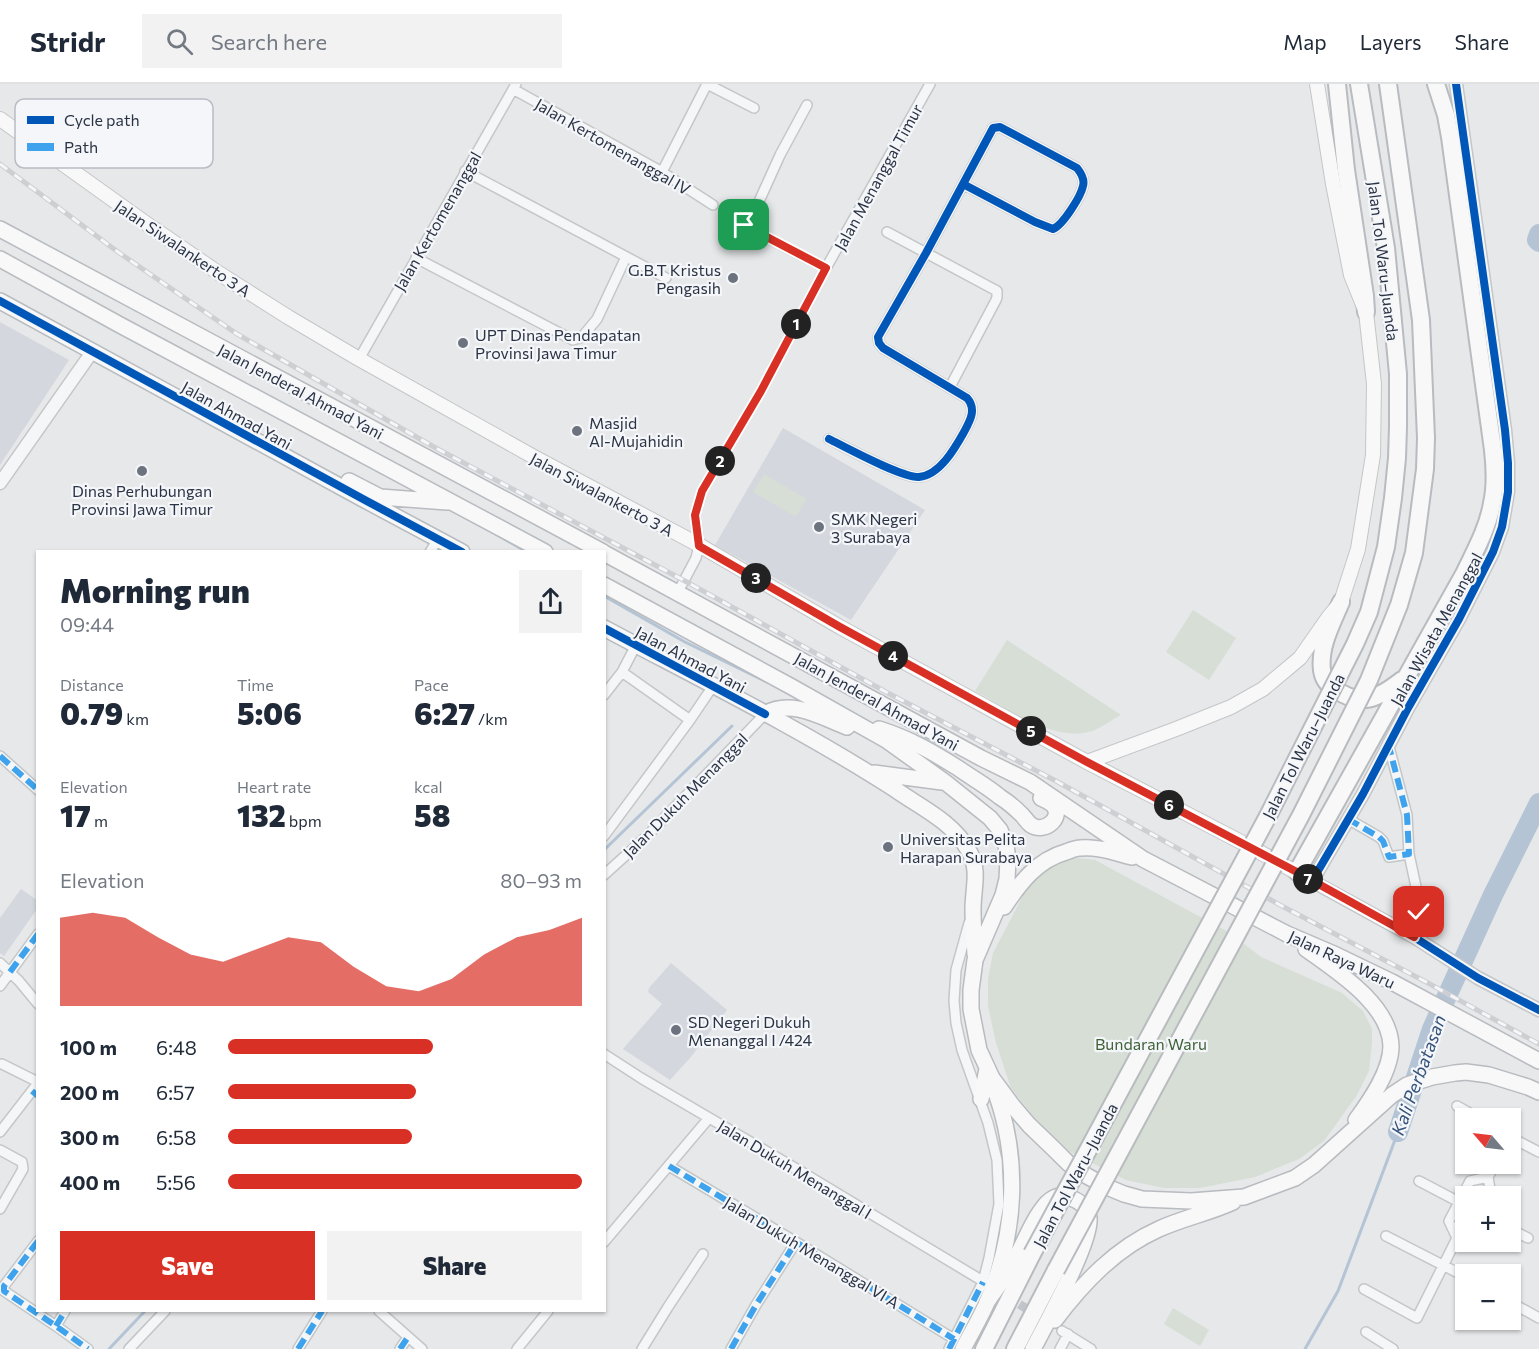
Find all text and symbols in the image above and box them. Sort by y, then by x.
search box [142,14,562,68]
text: Stridr [30,24,106,58]
icon: search [163,25,196,58]
text: Search here [211,28,327,55]
text: Map [1283,29,1327,54]
text: Layers [1360,29,1422,54]
text: Share [1455,29,1509,54]
street label: Jalan Kertomenanggal IV [532,94,694,198]
legend [15,99,213,168]
street label: Jalan Menanggal Timur [830,100,926,254]
text: Cycle path [64,110,140,129]
text: Path [64,137,98,156]
street label: Jalan Kertomenanggal [389,148,485,294]
street label: Jalan Tol Waru–Juanda [1365,180,1403,342]
street label: Jalan Siwalankerto 3 A [112,196,254,300]
pin [718,199,769,250]
icon: arrive [727,208,760,241]
place label: G.B.T Kristus Pengasih [628,260,721,297]
marker: G.B.T Kristus Pengasih [726,271,740,285]
pin: 1 [781,309,811,339]
text: 1 [792,314,800,333]
place label: UPT Dinas Pendapatan Provinsi Jawa Timur [475,325,641,362]
marker: UPT Dinas Pendapatan Provinsi Jawa Timur [456,336,470,350]
street label: Jalan Jenderal Ahmad Yani [215,339,387,443]
street label: Jalan Ahmad Yani [179,377,295,453]
place label: Masjid Al-Mujahidin [589,413,683,450]
marker: Masjid Al-Mujahidin [570,424,584,438]
pin: 2 [705,446,735,476]
street label: Jalan Siwalankerto 3 A [527,448,677,540]
text: 2 [715,451,725,470]
marker: Dinas Perhubungan Provinsi Jawa Timur [135,464,149,478]
place label: Dinas Perhubungan Provinsi Jawa Timur [71,481,214,518]
place label: SMK Negeri 3 Surabaya [831,509,917,546]
marker: SMK Negeri 3 Surabaya [812,520,826,534]
street label: Jalan Wisata Menanggal [1386,549,1486,709]
pin: 3 [741,563,771,593]
text: 3 [751,568,761,587]
text: Morning run [60,569,250,610]
button: share [519,570,582,633]
text: 09:44 [60,612,114,636]
street label: Jalan Ahmad Yani [632,622,750,696]
pin: 4 [878,641,908,671]
text: 4 [888,646,898,665]
street label: Jalan Jenderal Ahmad Yani [792,648,962,754]
street label: Jalan Tol Waru–Juanda [1258,670,1348,822]
text: Distance [60,675,124,694]
text: Time [237,675,274,694]
text: Pace [414,675,449,694]
text: 0.79 [60,694,123,731]
text: 5:06 [237,694,302,731]
text: 6:27 [414,694,475,731]
text: km [123,709,149,728]
text: /km [475,709,508,728]
pin: 5 [1016,716,1046,746]
text: 5 [1026,721,1036,740]
street label: Jalan Dukuh Menanggal [619,729,751,861]
text: Elevation [60,777,128,796]
text: Heart rate [237,777,311,796]
text: kcal [414,777,443,796]
pin: 6 [1154,790,1184,820]
text: 6 [1164,795,1174,814]
text: 17 [60,796,91,833]
text: 132 [237,796,286,833]
text: 58 [414,796,450,833]
text: m [91,811,108,830]
text: bpm [286,811,322,830]
place label: Universitas Pelita Harapan Surabaya [900,829,1032,866]
marker: Universitas Pelita Harapan Surabaya [881,840,895,854]
pin: 7 [1293,864,1323,894]
text: Elevation [60,868,145,892]
text: 80–93 m [500,868,582,892]
text: 7 [1304,869,1312,888]
pin [1393,886,1444,937]
icon: check [1402,895,1435,928]
street label: Jalan Raya Waru [1286,926,1398,992]
place label: SD Negeri Dukuh Menanggal I /424 [688,1012,813,1049]
water label: Kali Perbatasan [1386,1012,1450,1138]
marker: SD Negeri Dukuh Menanggal I /424 [669,1023,683,1037]
park label: Bundaran Waru [1095,1034,1207,1053]
text: 100 m [60,1035,117,1059]
text: 6:48 [156,1035,197,1059]
text: 200 m [60,1080,119,1104]
text: 6:57 [156,1080,195,1104]
street label: Jalan Tol Waru–Juanda [1029,1100,1121,1250]
north arrow [1455,1108,1521,1174]
map controls [1455,1108,1521,1330]
street label: Jalan Dukuh Menanggal I [715,1116,875,1222]
text: 300 m [60,1125,120,1149]
text: 6:58 [156,1125,197,1149]
text: 400 m [60,1170,120,1194]
text: 5:56 [156,1170,196,1194]
button: + [1455,1186,1521,1252]
street label: Jalan Dukuh Menanggal VI A [721,1192,903,1312]
button: Save [60,1231,315,1300]
button: Share [327,1231,582,1300]
button: − [1455,1264,1521,1330]

